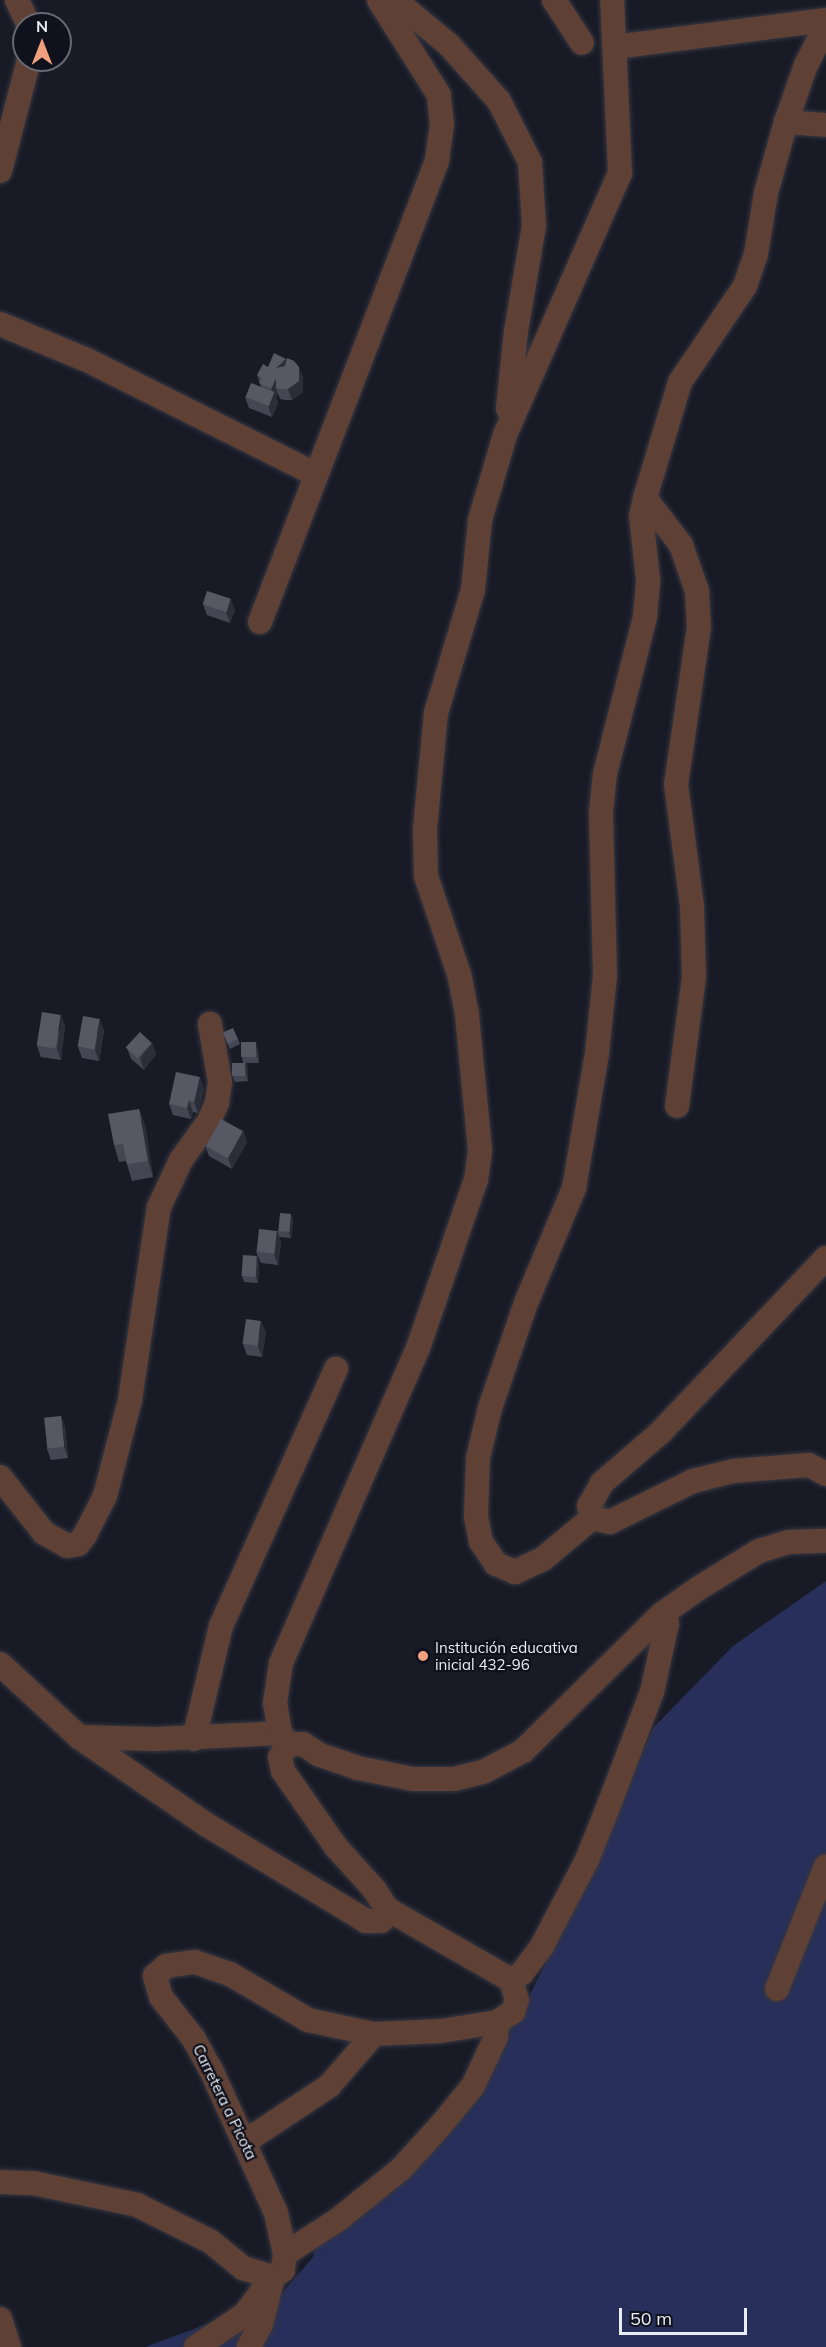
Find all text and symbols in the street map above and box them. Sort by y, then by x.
north arrow [12,12,72,72]
text: N [36,16,48,36]
place label: Institución educativa inicial 432-96 [435,1638,578,1673]
marker: Institución educativa inicial 432-96 [416,1649,430,1663]
street label: Carretera a Picota [189,2041,261,2163]
scale bar [622,2296,750,2334]
text: 50 m [630,2307,672,2330]

